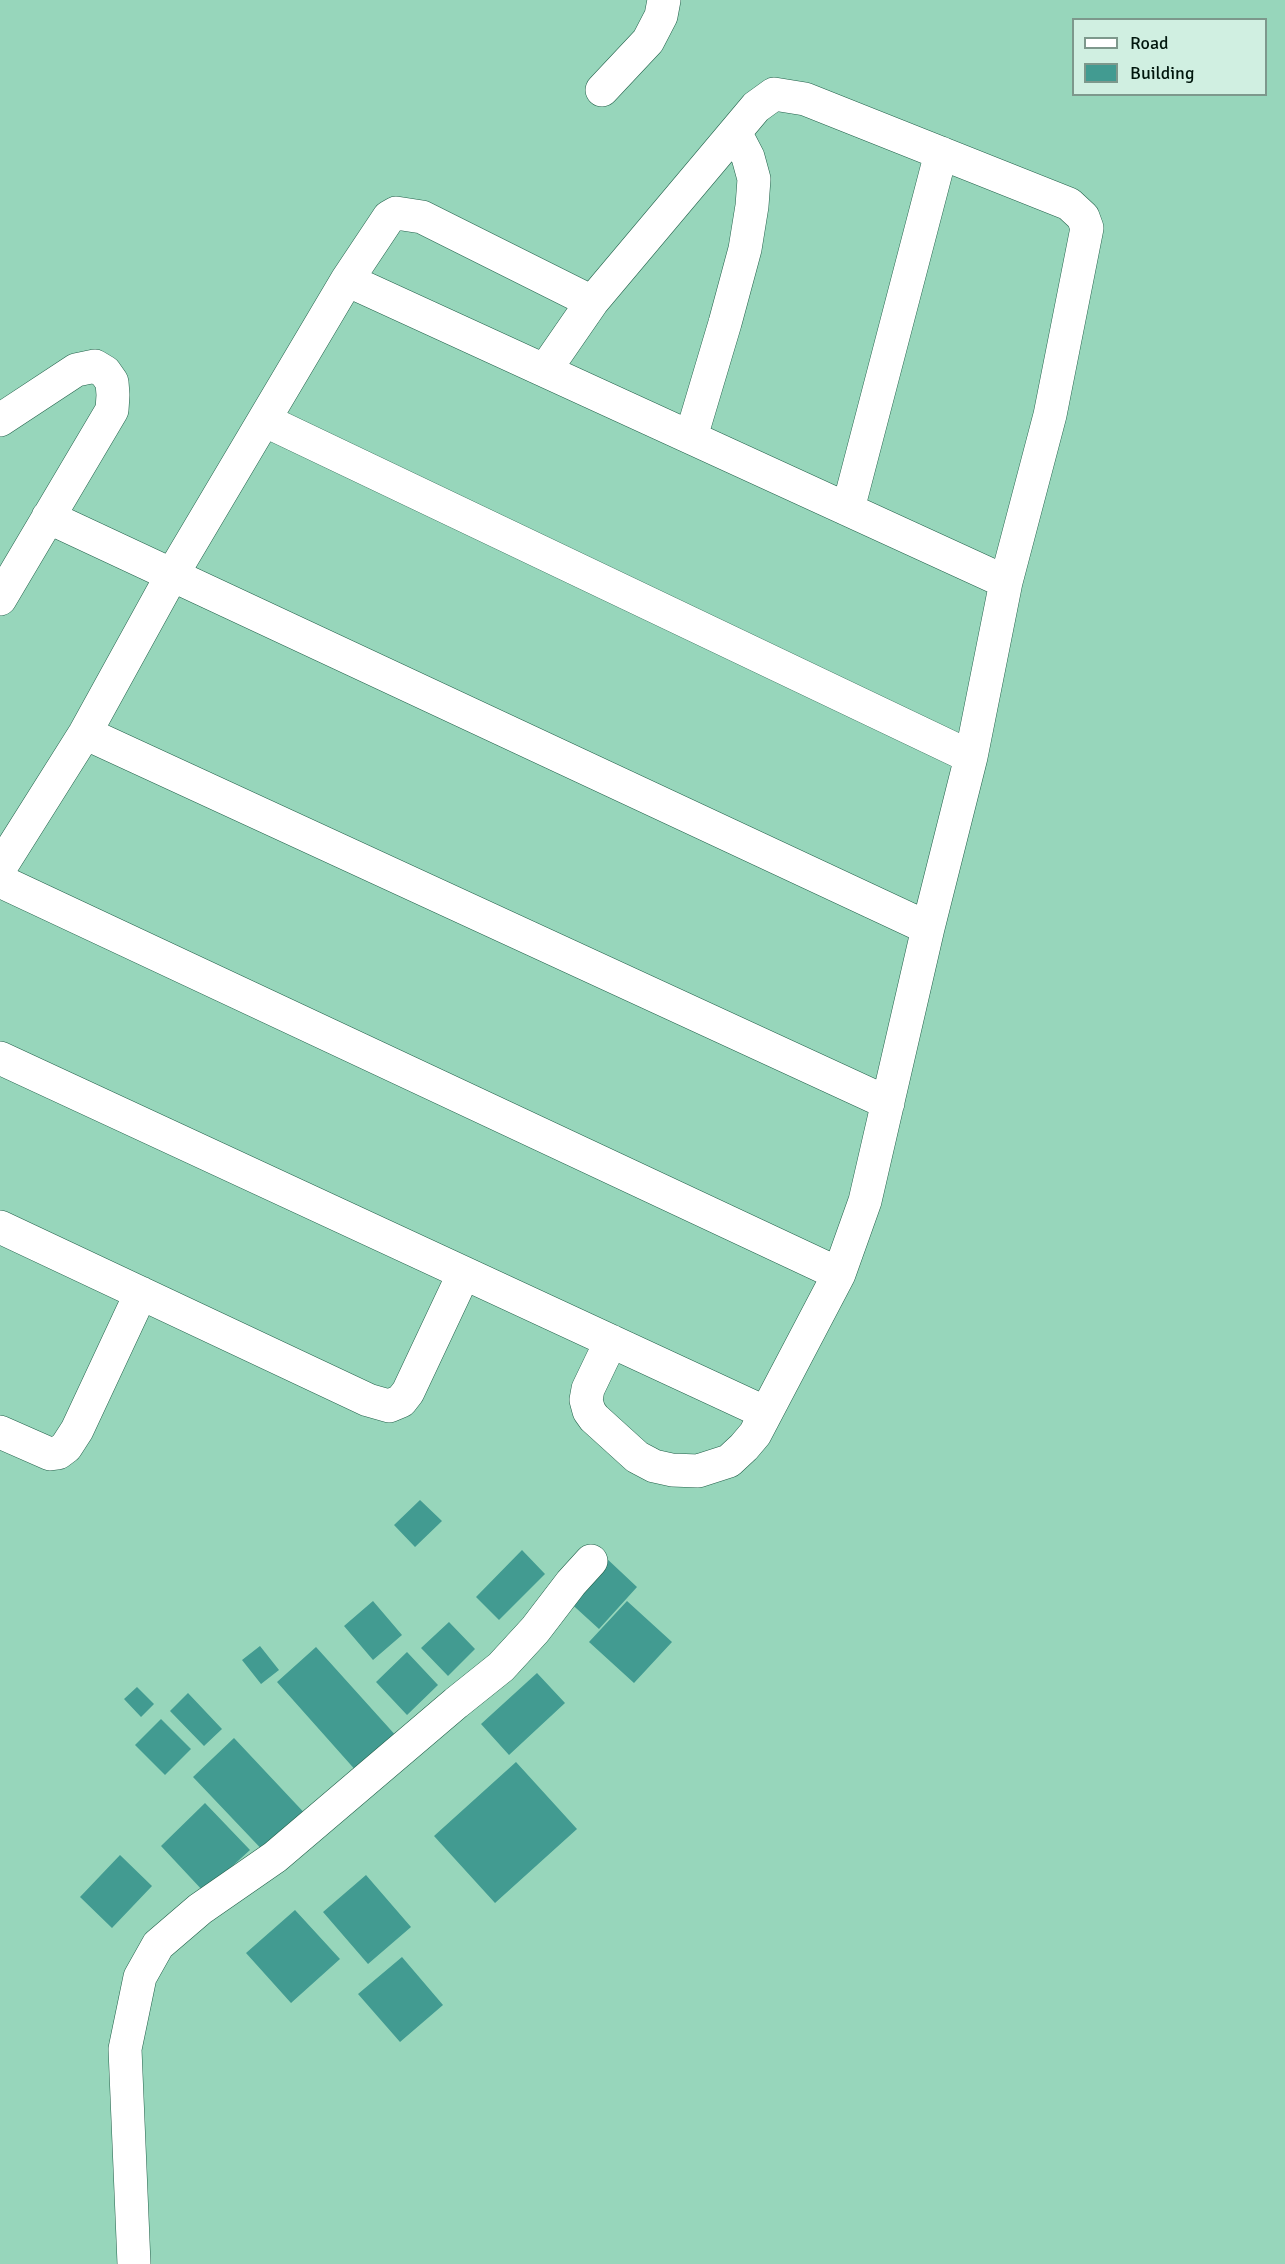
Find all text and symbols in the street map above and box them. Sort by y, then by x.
legend [1072,18,1267,96]
text: Road [1130,32,1169,54]
text: Building [1130,62,1194,84]

